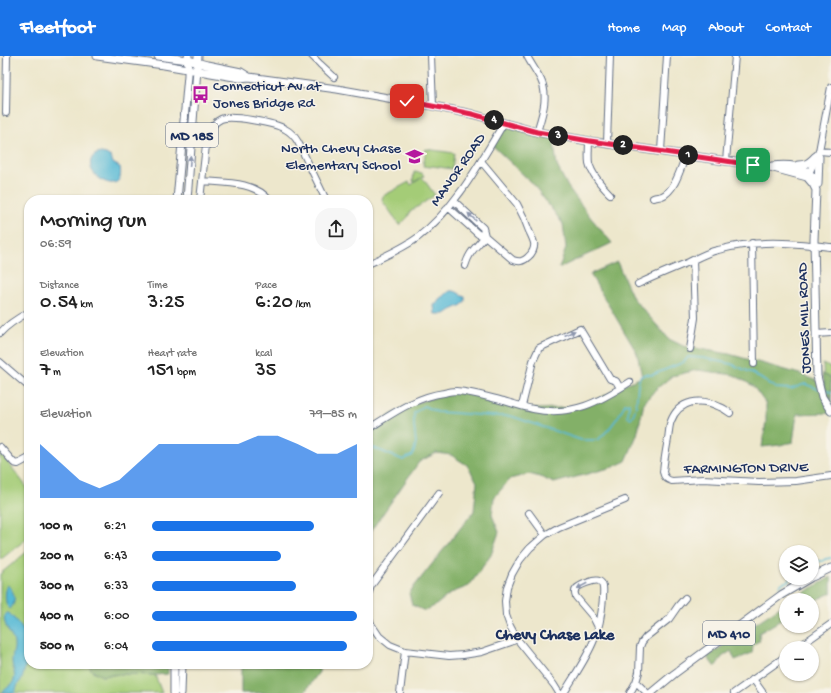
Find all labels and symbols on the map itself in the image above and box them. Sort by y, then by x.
place label: Connecticut Av at Jones Bridge Rd [213,78,323,113]
bus stop icon: Connecticut Av at Jones Bridge Rd [190,84,210,104]
pin [390,84,424,118]
pin: 4 [484,110,504,130]
road number: MD 185 [166,123,218,147]
pin: 3 [548,126,568,146]
street label: MANOR ROAD [427,130,491,210]
pin: 2 [613,135,633,155]
place label: North Chevy Chase Elementary School [281,140,401,175]
pin: 1 [678,145,698,165]
school or university icon: North Chevy Chase Elementary School [404,146,424,166]
pin [736,148,770,182]
one-way arrow [187,155,194,167]
one-way arrow [467,213,476,222]
street label: JONES MILL ROAD [794,262,816,374]
one-way arrow [565,330,576,336]
street label: FARMINGTON DRIVE [683,459,809,479]
one-way arrow [576,583,588,589]
road number: MD 410 [703,621,755,645]
district label: Chevy Chase Lake [495,627,615,646]

